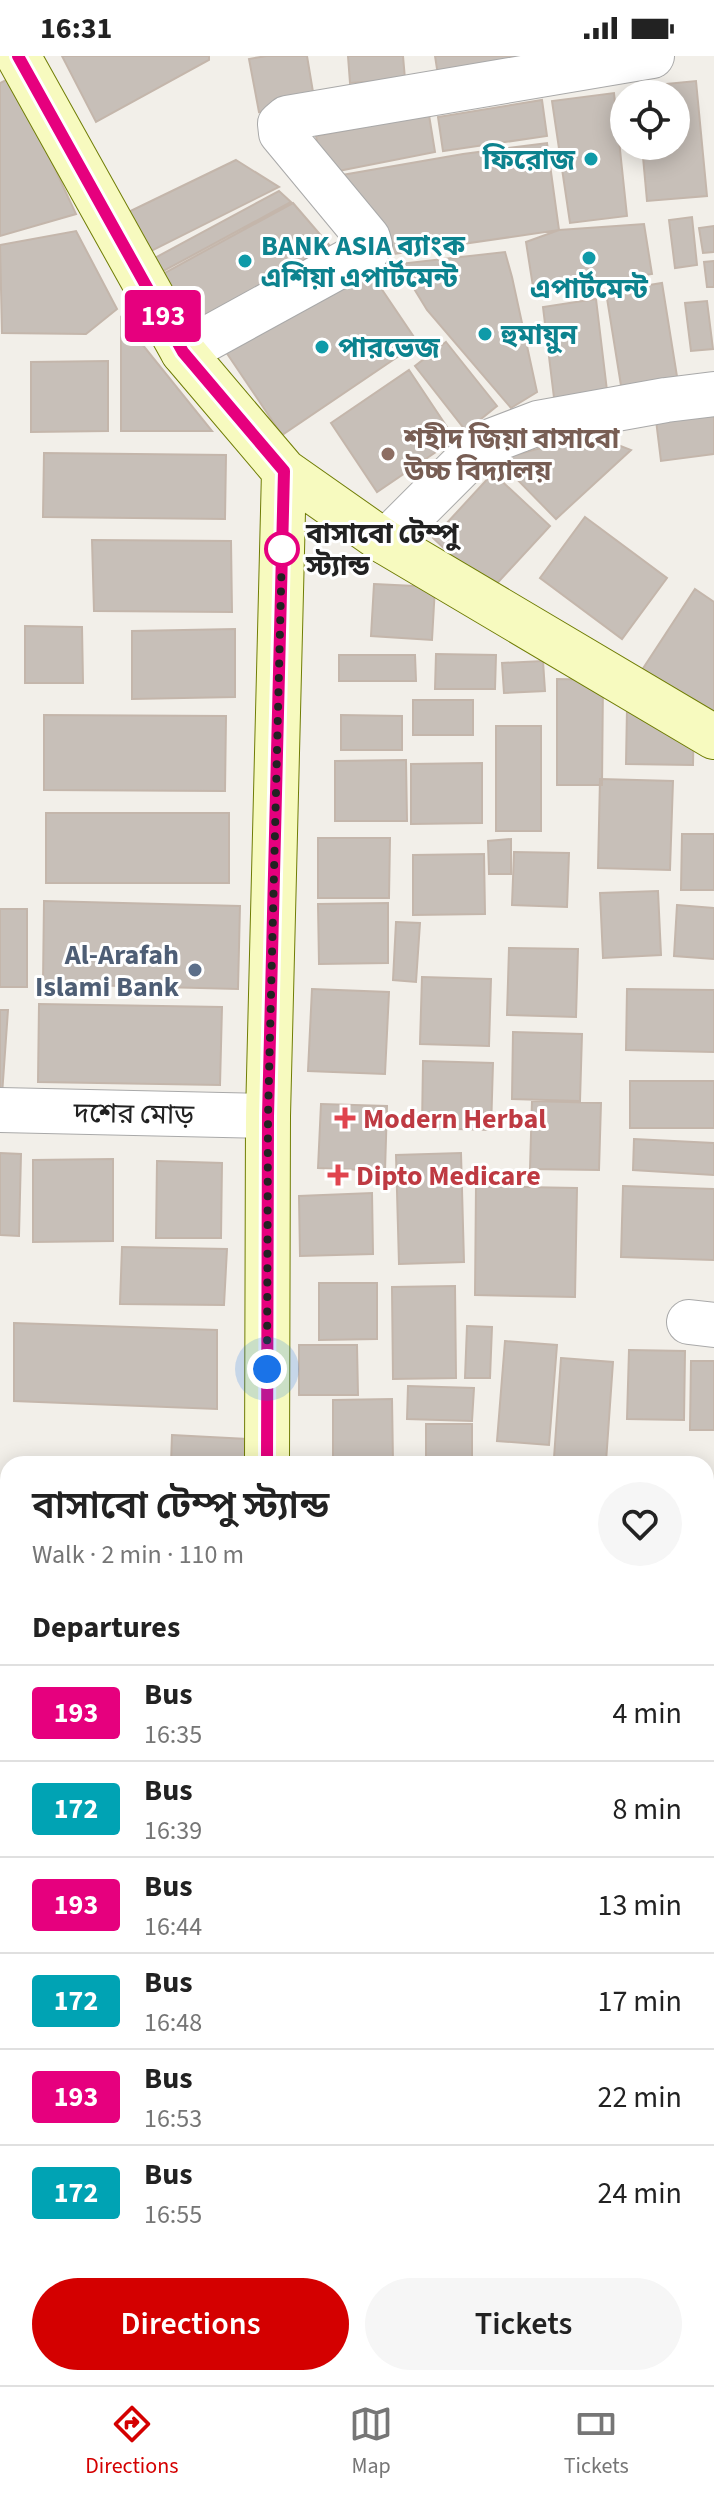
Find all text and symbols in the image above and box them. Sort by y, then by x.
text: 16:31 [40,7,112,50]
map controls [610,80,690,160]
button: locate [610,80,690,160]
place label: ফিরোজ [482,140,576,180]
marker: ফিরোজ [582,150,600,168]
place label: BANK ASIA ব্যাংক এশিয়া এপার্টমেন্ট [261,226,466,298]
marker: এপার্টমেন্ট [580,249,598,267]
marker: BANK ASIA ব্যাংক এশিয়া এপার্টমেন্ট [236,252,254,270]
place label: এপার্টমেন্ট [530,269,648,309]
line badge: 193 [117,290,209,342]
text: 193 [141,296,185,336]
place label: হুমায়ুন [500,315,578,355]
marker: হুমায়ুন [476,325,494,343]
place label: পারভেজ [338,328,440,368]
marker: পারভেজ [313,338,331,356]
place label: শহীদ জিয়া বাসাবো উচ্চ বিদ্যালয় [403,419,620,491]
marker: শহীদ জিয়া বাসাবো উচ্চ বিদ্যালয় [379,445,397,463]
place label: বাসাবো টেম্পু স্ট্যান্ড [305,514,461,586]
marker: বাসাবো টেম্পু স্ট্যান্ড [265,532,299,566]
place label: Al-Arafah Islami Bank [35,935,180,1007]
marker: Al-Arafah Islami Bank [186,961,204,979]
street label: দশের মোড় [72,1093,196,1135]
place label: Modern Herbal [363,1099,546,1139]
marker: Modern Herbal [334,1107,356,1129]
place label: Dipto Medicare [356,1156,541,1196]
marker: Dipto Medicare [327,1164,349,1186]
your location [247,1349,287,1389]
text: বাসাবো টেম্পু স্ট্যান্ড [32,1479,329,1533]
button: heart [598,1482,682,1566]
text: Walk · 2 min · 110 m [32,1536,244,1573]
text: Departures [32,1606,180,1649]
text: Bus [144,1673,192,1716]
text: 4 min [612,1692,682,1735]
text: 193 [54,1693,98,1733]
text: 16:35 [144,1716,202,1753]
text: Bus [144,1769,192,1812]
text: 8 min [612,1788,682,1831]
text: 172 [54,1789,98,1829]
text: 16:39 [144,1812,202,1849]
text: Bus [144,1865,192,1908]
text: 13 min [598,1884,682,1927]
text: 193 [54,1885,98,1925]
text: 16:44 [144,1908,202,1945]
text: Bus [144,1961,192,2004]
text: 17 min [598,1980,682,2023]
text: 172 [54,1981,98,2021]
text: 16:48 [144,2004,202,2041]
text: Bus [144,2057,192,2100]
text: 22 min [598,2076,682,2119]
text: 193 [54,2077,98,2117]
text: 16:53 [144,2100,202,2137]
text: Bus [144,2153,192,2196]
text: 24 min [598,2172,682,2215]
text: 172 [54,2173,98,2213]
text: 16:55 [144,2196,202,2233]
button: Directions [32,2278,349,2370]
button: Tickets [365,2278,682,2370]
tab: Directions [85,2402,178,2482]
tab: Map [349,2402,393,2482]
tab: Tickets [564,2402,629,2482]

